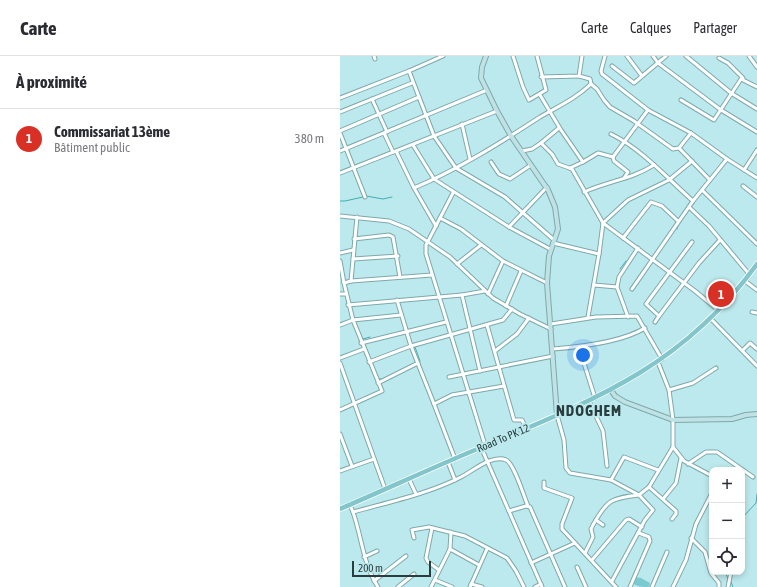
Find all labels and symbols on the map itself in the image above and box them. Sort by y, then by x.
pin: 1 [708,279,734,309]
your location [573,345,593,365]
district label: NDOGHEM [556,402,622,419]
street label: Road To PK 12 [475,422,531,454]
scale bar [352,559,431,578]

